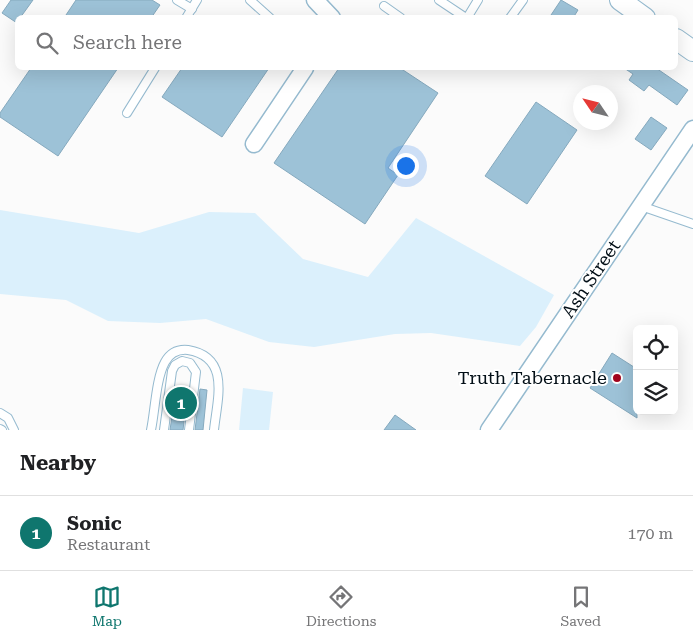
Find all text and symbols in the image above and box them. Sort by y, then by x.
search box [15,15,678,70]
icon: search [33,29,61,57]
text: Search here [73,31,182,54]
north arrow [573,85,618,130]
your location [393,153,419,179]
street label: Ash Street [557,236,624,322]
map controls [633,325,678,415]
button: locate [633,325,678,370]
place label: Truth Tabernacle [457,367,607,388]
button: layers [633,370,678,415]
marker: Truth Tabernacle [611,372,623,384]
pin: 1 [165,384,197,422]
text: Nearby [20,451,96,475]
text: Sonic [67,512,122,535]
text: 1 [32,524,40,543]
text: 170 m [627,524,673,543]
text: Restaurant [67,535,150,554]
tab: Map [92,583,122,629]
tab: Directions [306,583,376,629]
tab: Saved [560,583,601,629]

